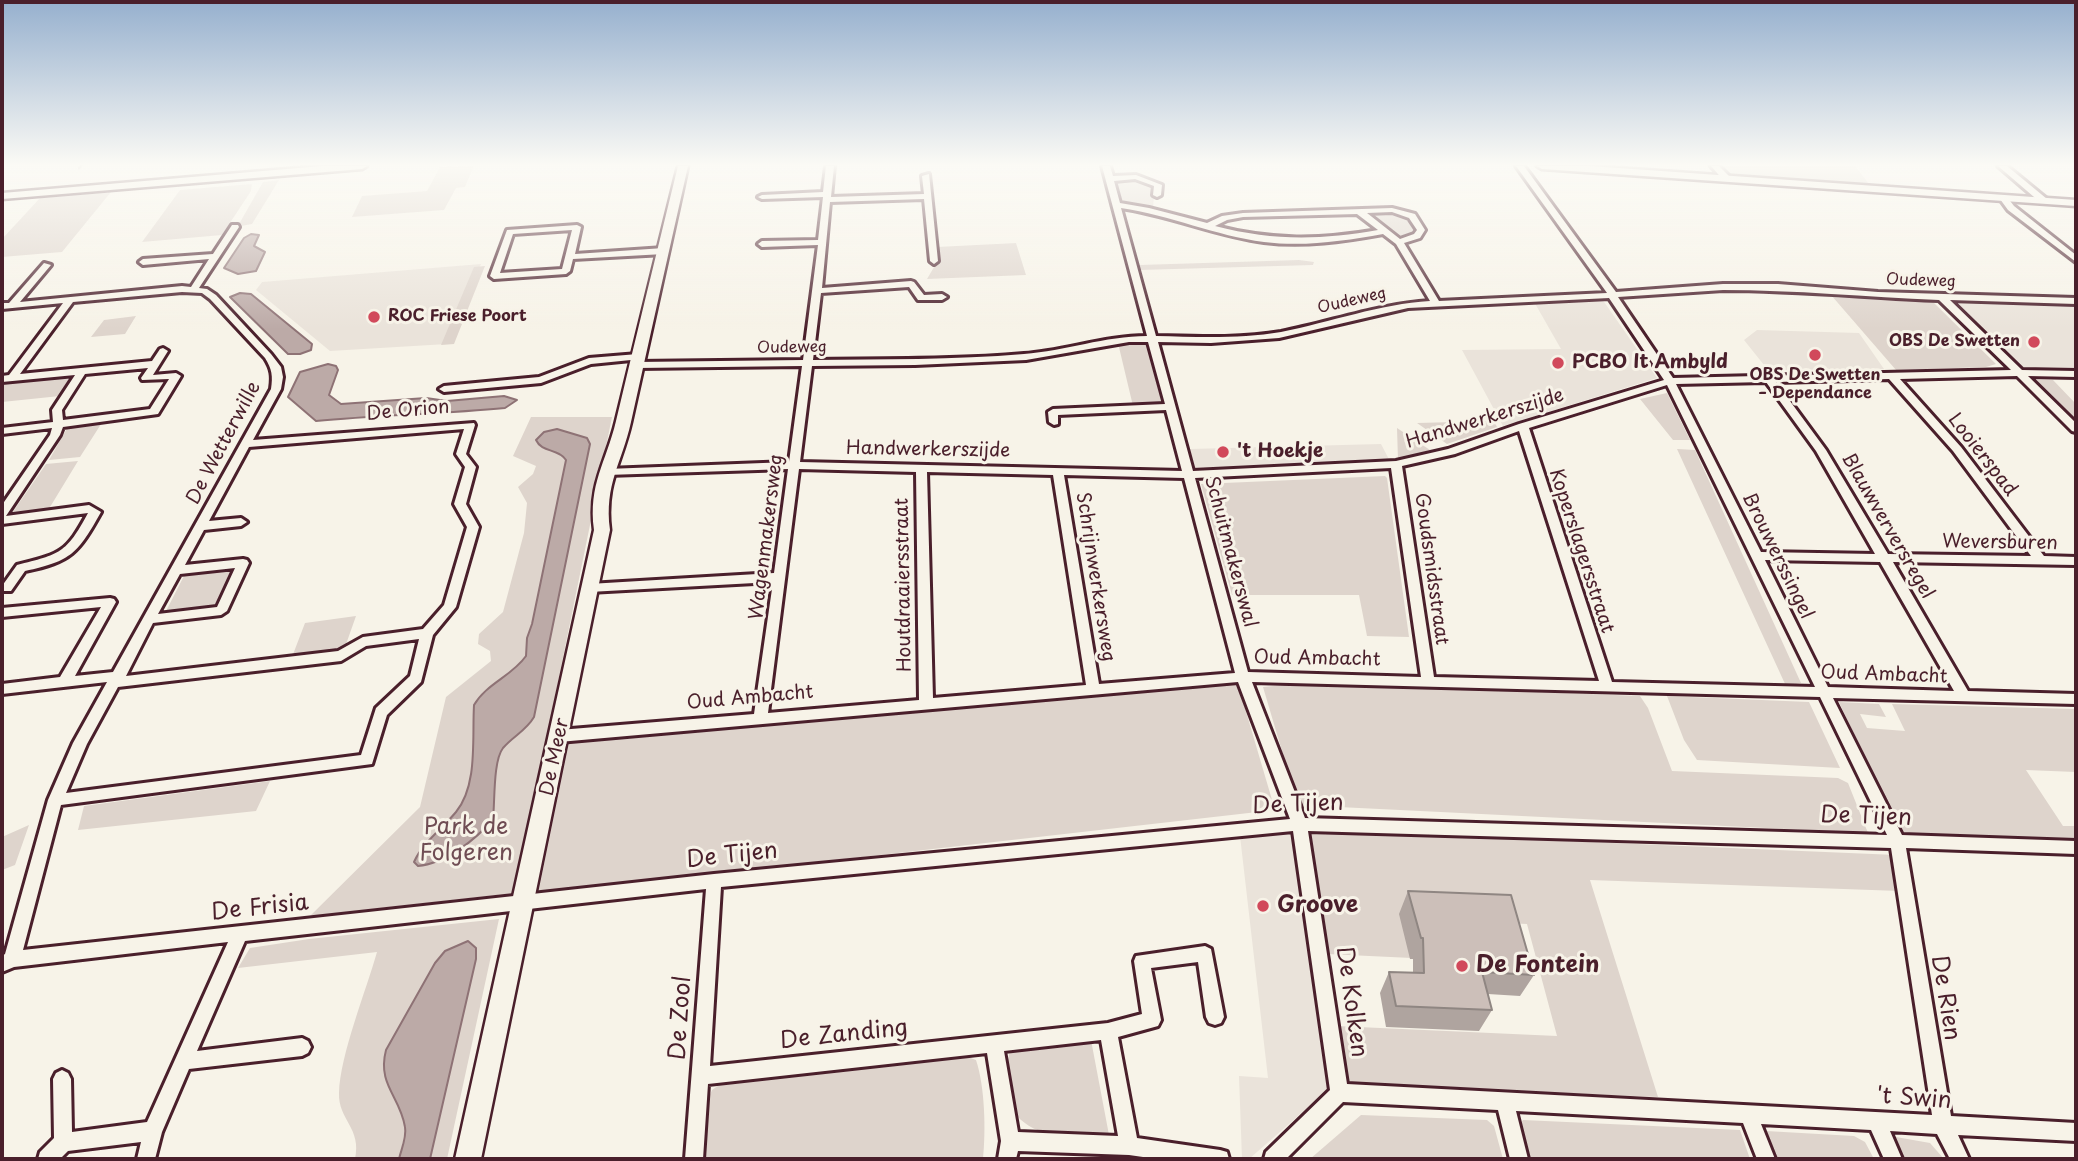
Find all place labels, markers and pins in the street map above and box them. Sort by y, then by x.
place label: ROC Friese Poort [388,307,527,327]
marker: ROC Friese Poort [366,309,382,325]
place label: OBS De Swetten [1889,332,2020,352]
marker: OBS De Swetten [2026,334,2042,350]
marker: OBS De Swetten – Dependance [1807,347,1823,363]
place label: PCBO It Ambyld [1572,352,1728,374]
marker: PCBO It Ambyld [1550,355,1566,371]
place label: OBS De Swetten – Dependance [1750,366,1880,404]
place label: 't Hoekje [1237,441,1323,463]
marker: 't Hoekje [1215,444,1231,460]
place label: Groove [1277,892,1358,920]
marker: Groove [1255,898,1271,914]
place label: De Fontein [1476,952,1599,980]
marker: De Fontein [1454,958,1470,974]

